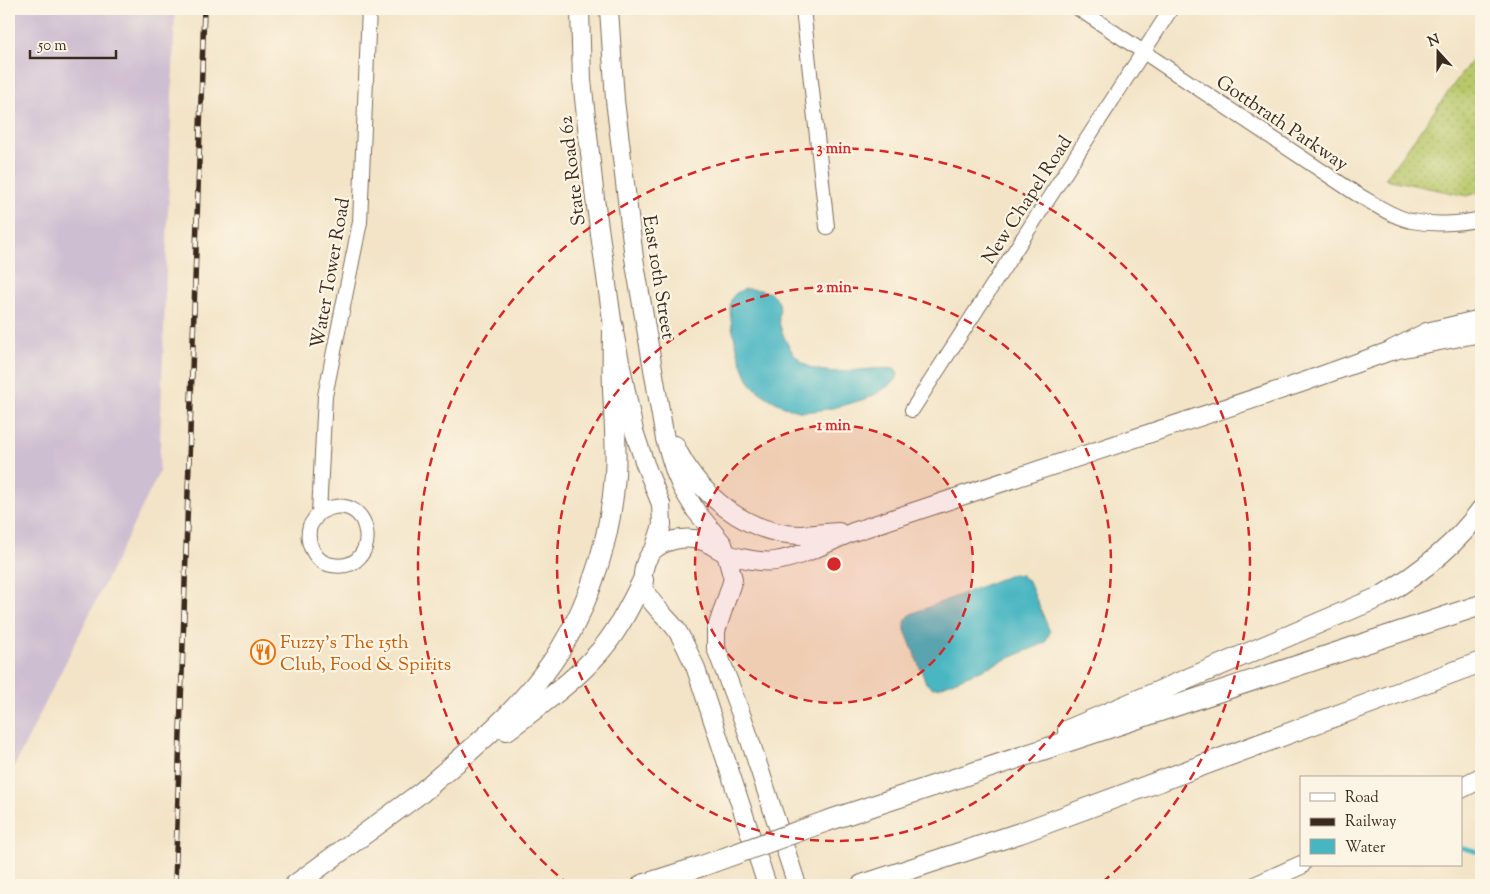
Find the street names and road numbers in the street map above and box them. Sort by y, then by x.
street label: Gottbrath Parkway [1210,70,1354,179]
street label: State Road 62 [553,114,594,227]
street label: New Chapel Road [976,131,1080,270]
street label: Water Tower Road [305,195,358,351]
street label: East 10th Street [634,213,681,342]

